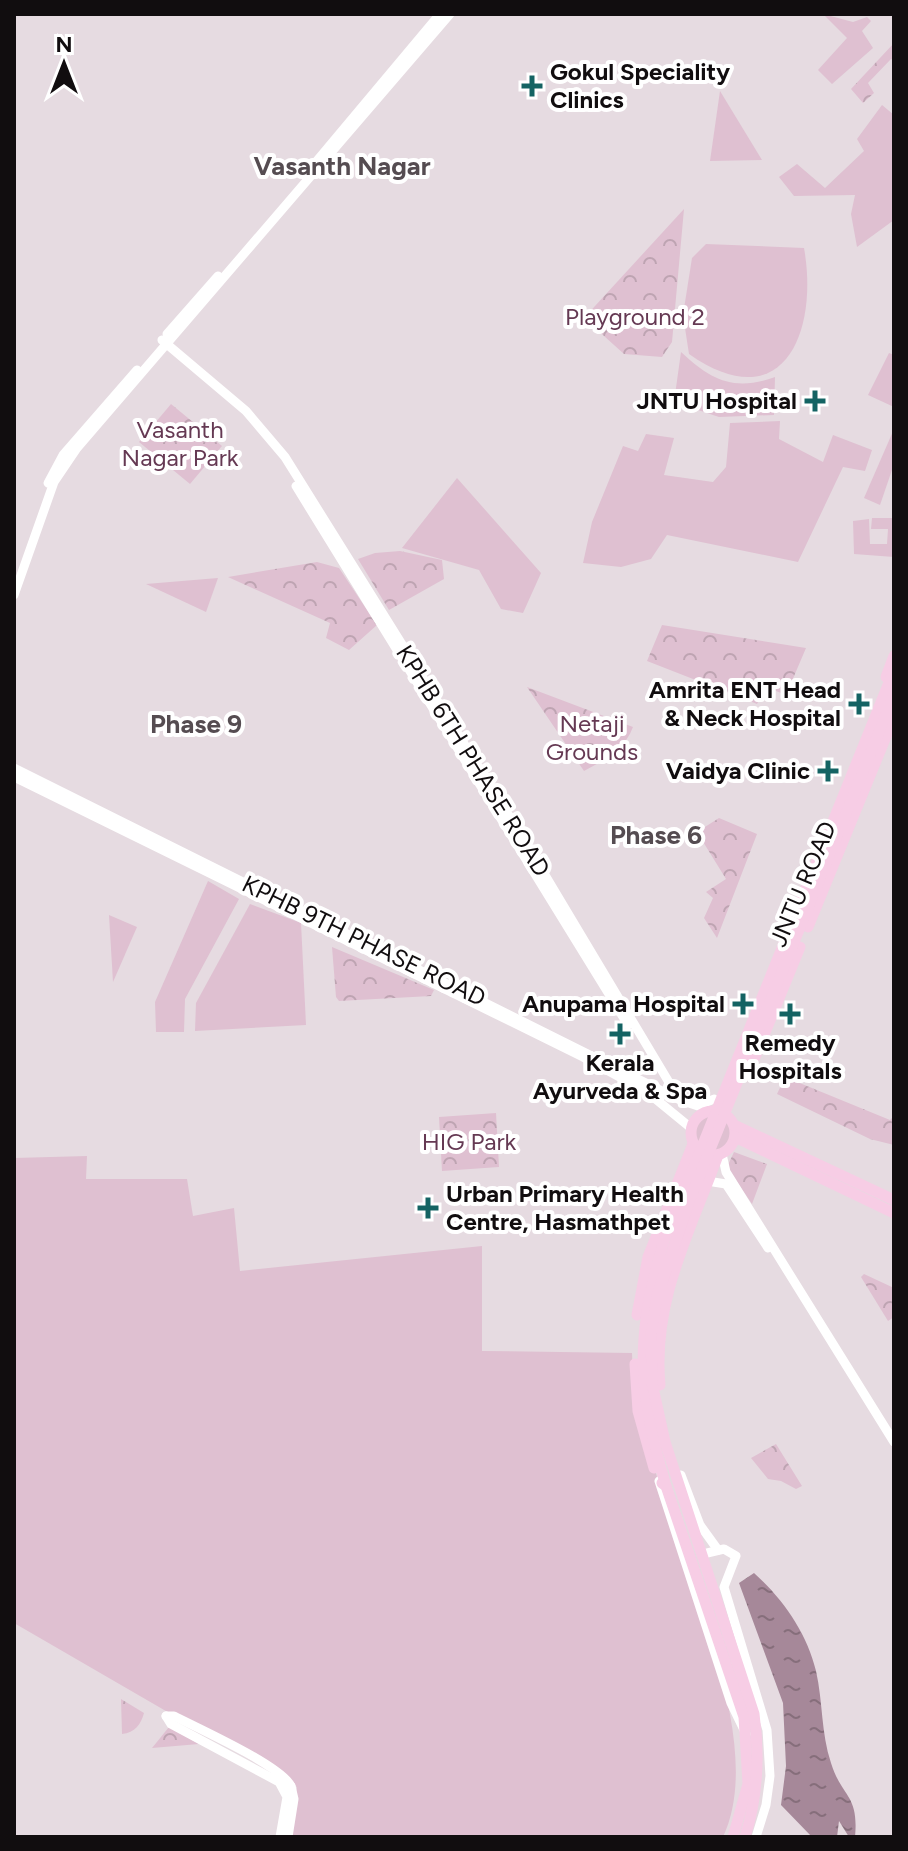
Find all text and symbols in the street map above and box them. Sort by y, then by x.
north arrow [24,24,104,104]
text: N [55,31,73,58]
place label: Gokul Speciality Clinics [550,57,730,114]
marker: Gokul Speciality Clinics [521,75,543,97]
district label: Vasanth Nagar [253,150,431,182]
park label: Playground 2 [565,302,705,331]
place label: JNTU Hospital [637,386,797,415]
marker: JNTU Hospital [804,390,826,412]
park label: Vasanth Nagar Park [122,415,239,472]
street label: KPHB 6TH PHASE ROAD [390,640,557,882]
place label: Amrita ENT Head & Neck Hospital [649,675,841,732]
marker: Amrita ENT Head & Neck Hospital [848,693,870,715]
district label: Phase 9 [150,708,242,740]
park label: Netaji Grounds [546,709,638,766]
place label: Vaidya Clinic [666,756,810,785]
marker: Vaidya Clinic [817,760,839,782]
street label: JNTU ROAD [763,817,842,951]
district label: Phase 6 [610,819,702,851]
street label: KPHB 9TH PHASE ROAD [238,869,491,1012]
place label: Anupama Hospital [522,989,725,1018]
marker: Anupama Hospital [732,993,754,1015]
marker: Remedy Hospitals [779,1003,801,1025]
marker: Kerala Ayurveda & Spa [609,1023,631,1045]
place label: Remedy Hospitals [738,1028,842,1085]
place label: Kerala Ayurveda & Spa [533,1048,707,1105]
park label: HIG Park [422,1127,517,1156]
place label: Urban Primary Health Centre, Hasmathpet [446,1179,684,1236]
marker: Urban Primary Health Centre, Hasmathpet [417,1197,439,1219]

